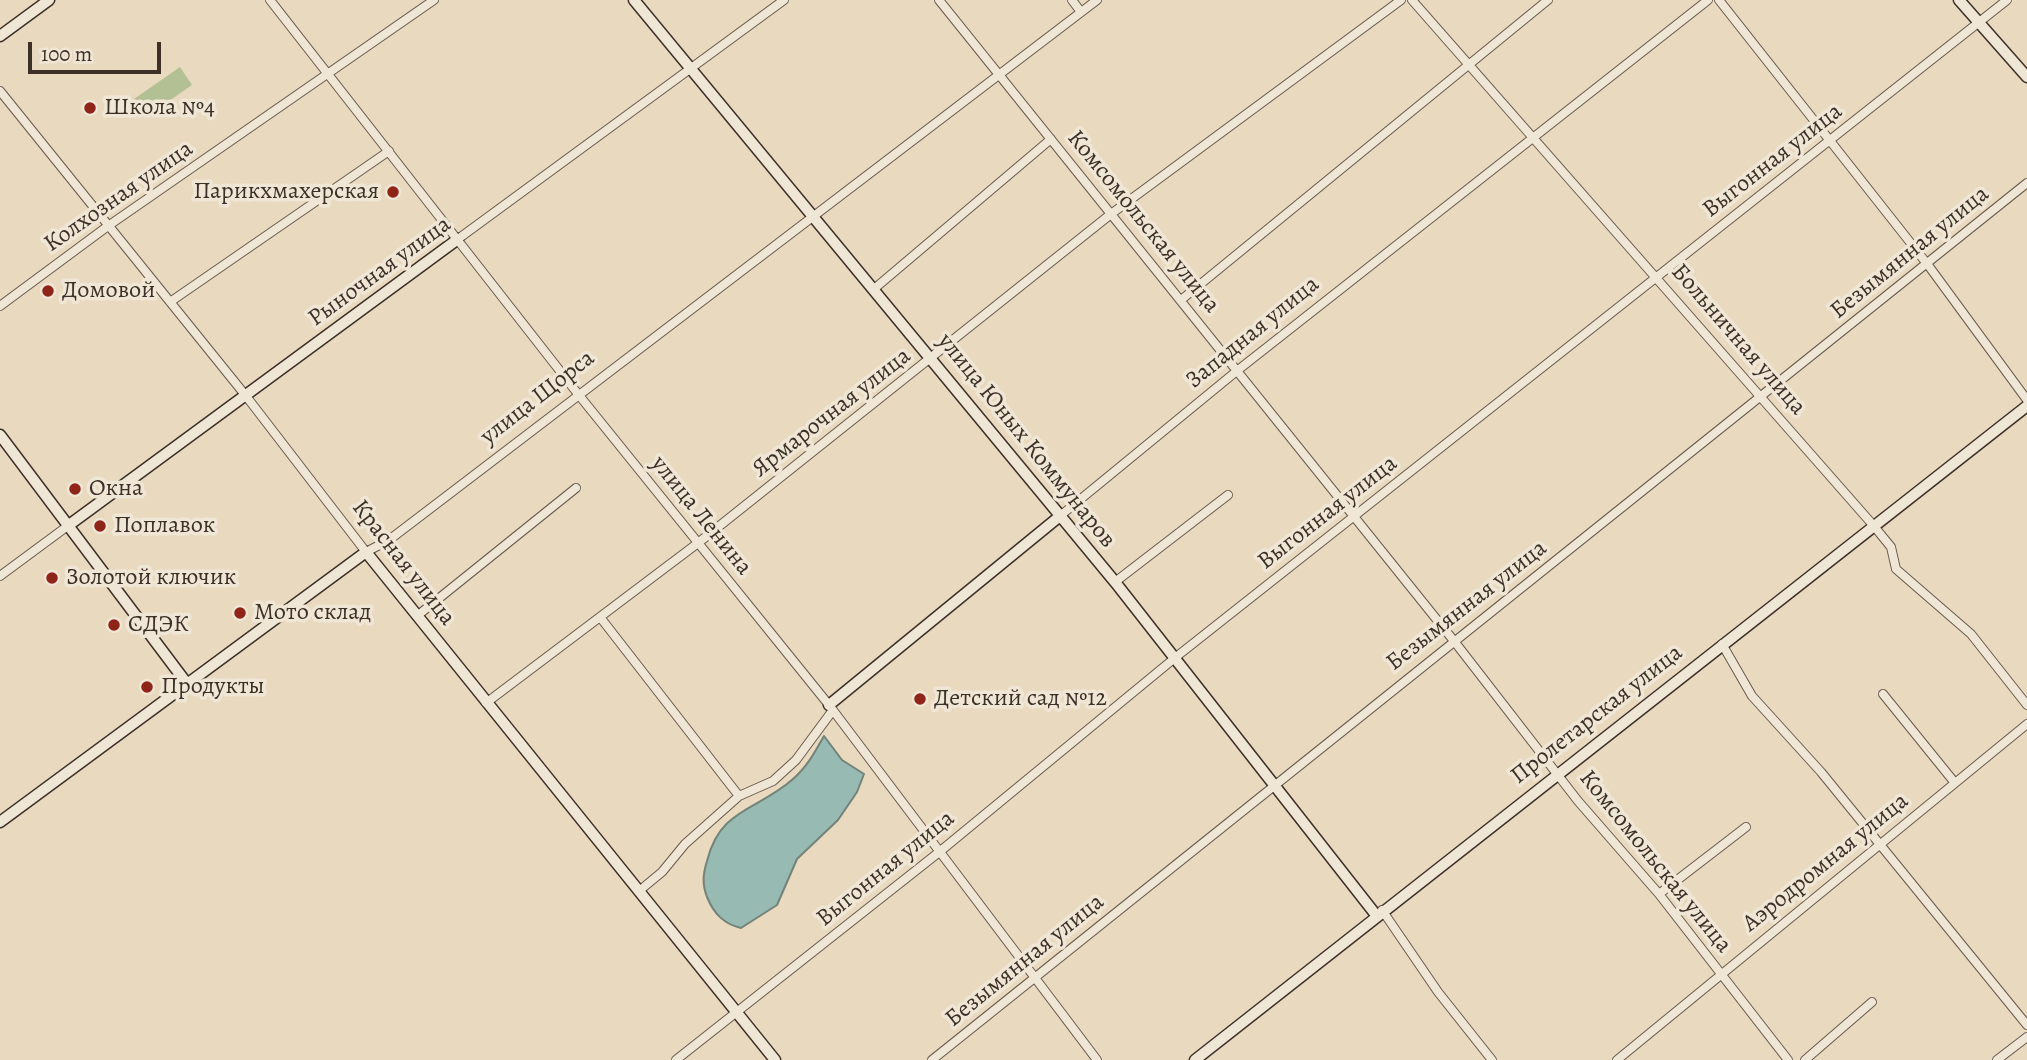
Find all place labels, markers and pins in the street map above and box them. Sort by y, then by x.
place label: Школа №4 [104,94,215,122]
marker: Школа №4 [82,100,98,116]
place label: Парикхмахерская [193,178,379,206]
marker: Парикхмахерская [385,184,401,200]
place label: Домовой [62,277,155,305]
marker: Домовой [40,283,56,299]
place label: Окна [89,475,143,503]
marker: Окна [67,481,83,497]
place label: Поплавок [114,512,215,540]
marker: Поплавок [92,518,108,534]
place label: Золотой ключик [66,564,236,592]
marker: Золотой ключик [44,570,60,586]
place label: Мото склад [254,599,371,627]
marker: Мото склад [232,605,248,621]
place label: СДЭК [128,611,188,639]
marker: СДЭК [106,617,122,633]
place label: Продукты [161,673,265,701]
marker: Продукты [139,679,155,695]
place label: Детский сад №12 [934,685,1107,713]
marker: Детский сад №12 [912,691,928,707]

